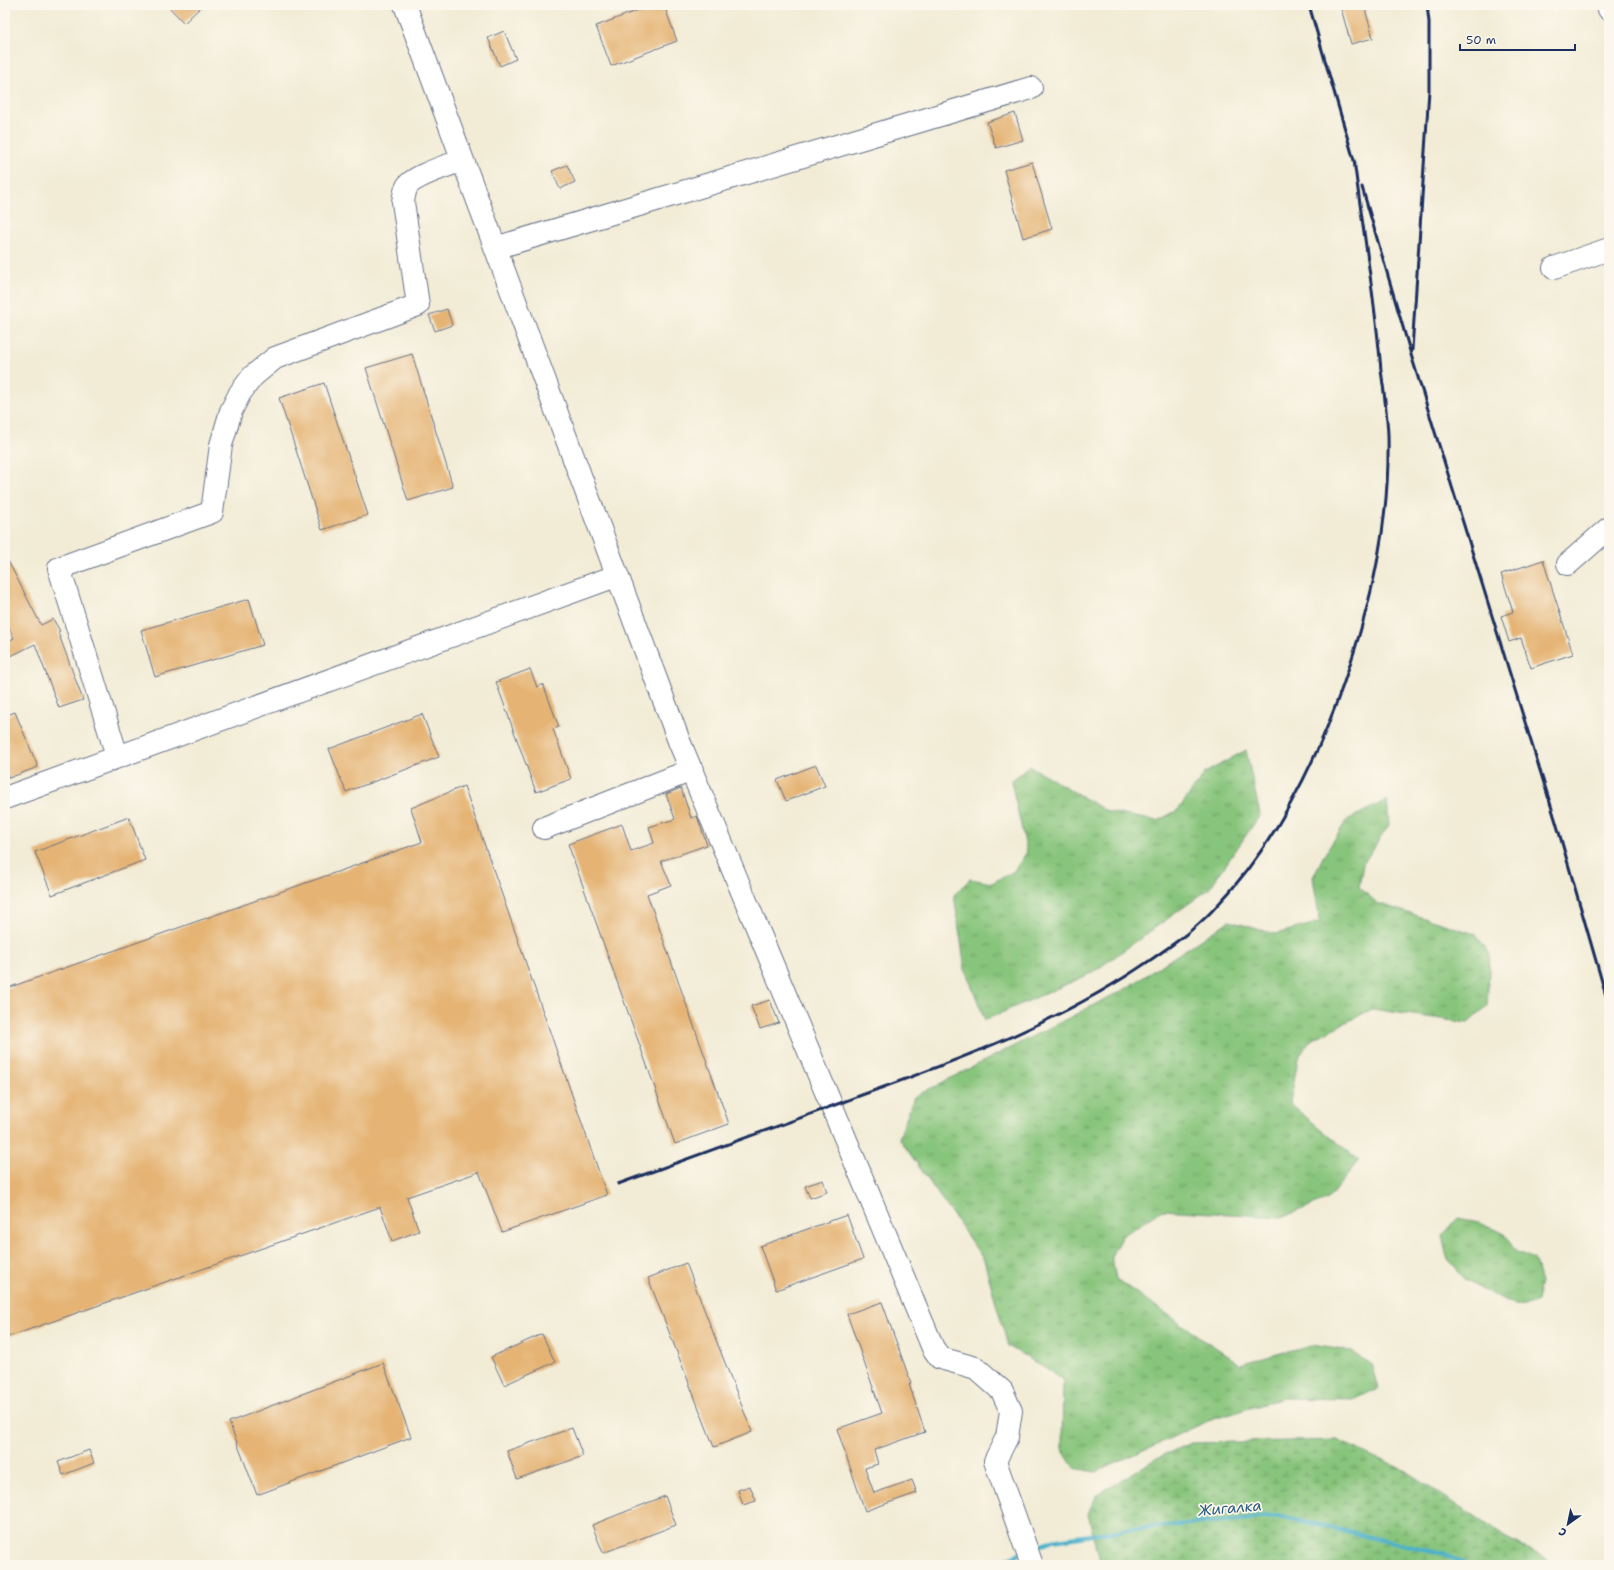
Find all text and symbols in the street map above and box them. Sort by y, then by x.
scale bar [1460,26,1575,52]
text: 50 m [1466,32,1496,48]
water label: Жигалка [1196,1495,1263,1521]
north arrow [1548,1504,1588,1544]
text: С [1556,1524,1570,1540]

